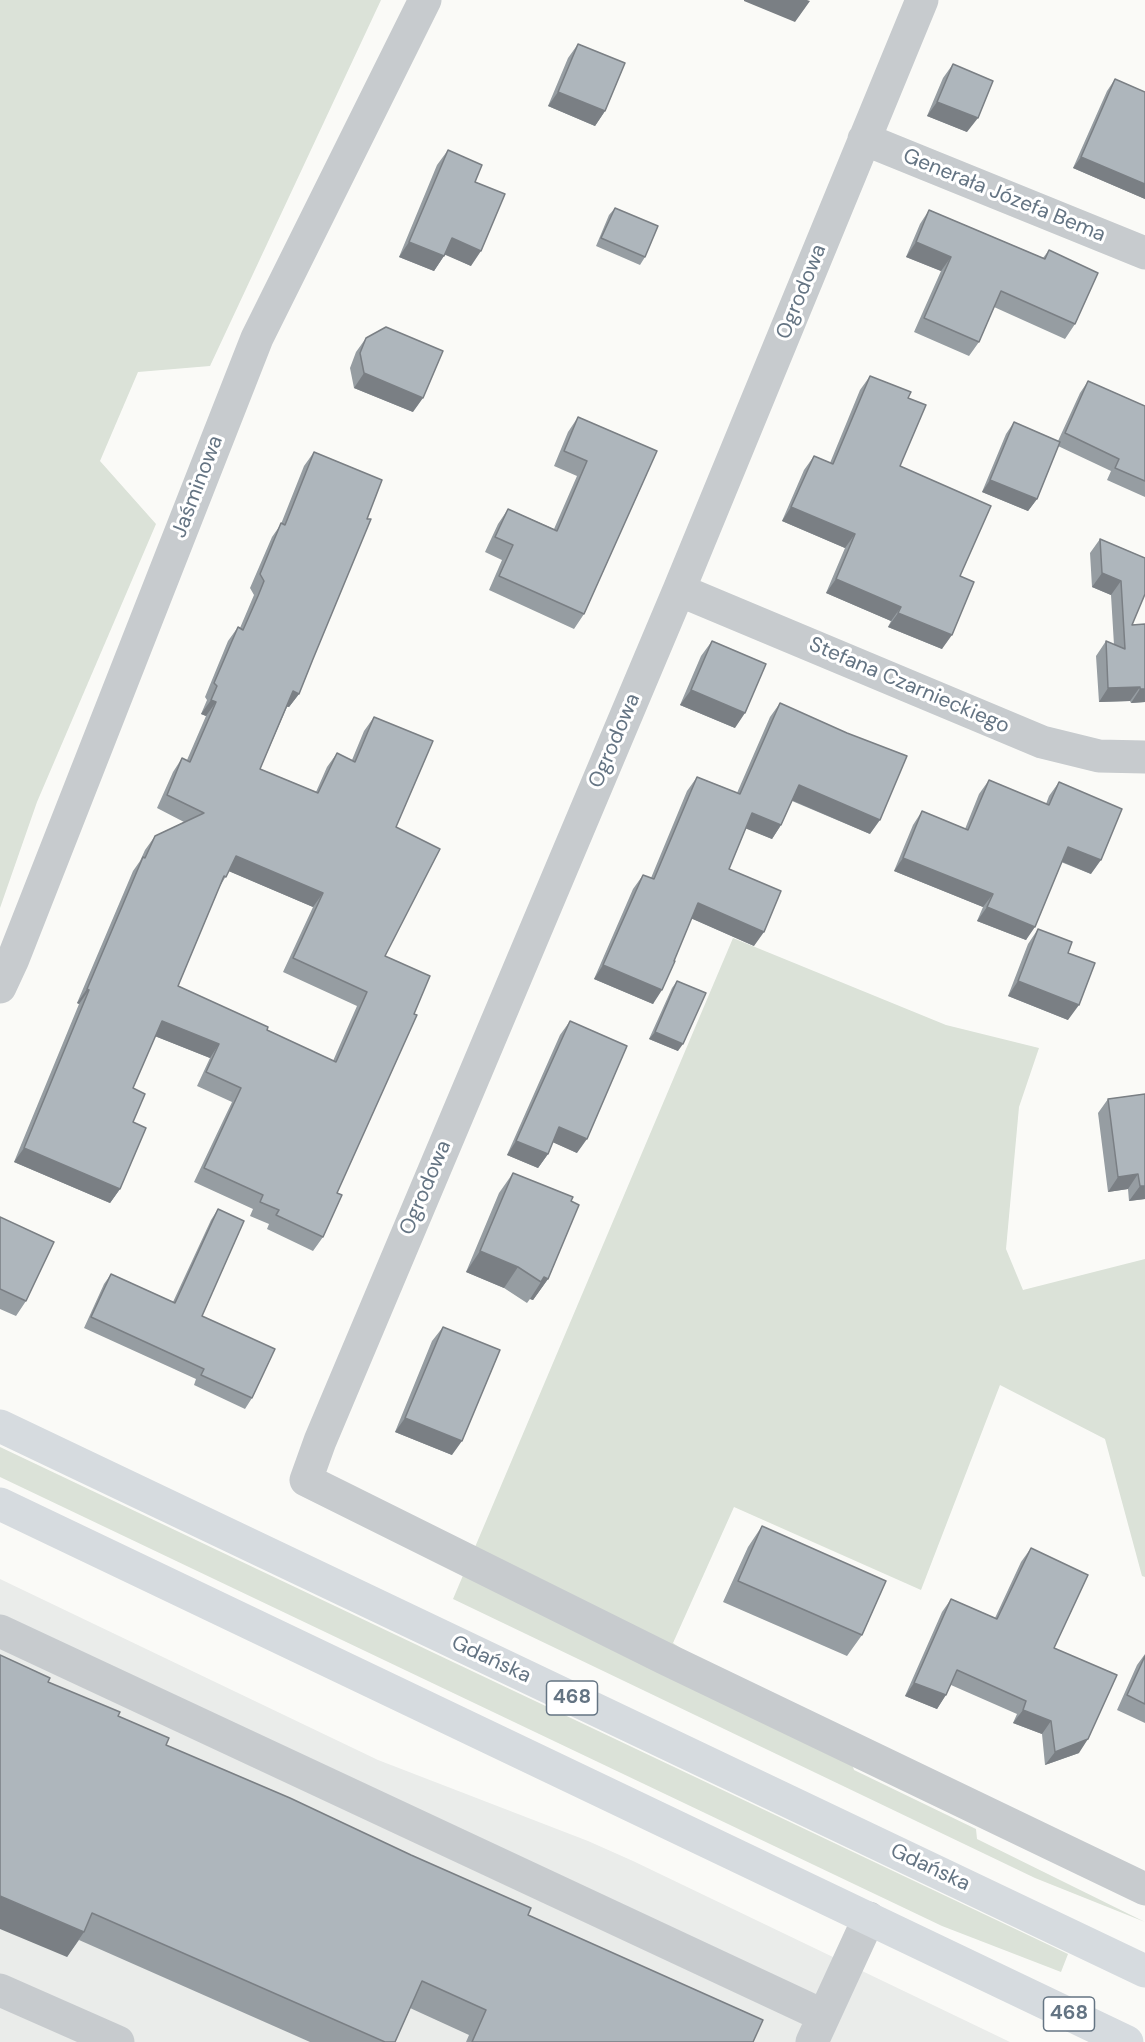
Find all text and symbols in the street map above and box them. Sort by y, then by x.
street label: Generała Józefa Bema [899,144,1109,248]
street label: Ogrodowa [772,241,832,343]
street label: Jaśminowa [167,432,229,542]
street label: Stefana Czarnieckiego [805,632,1013,740]
street label: Ogrodowa [584,690,646,792]
street label: Ogrodowa [395,1137,457,1239]
street label: Gdańska [447,1631,535,1689]
road number: 468 [546,1681,598,1715]
street label: Gdańska [886,1839,974,1897]
road number: 468 [1044,1997,1094,2031]

